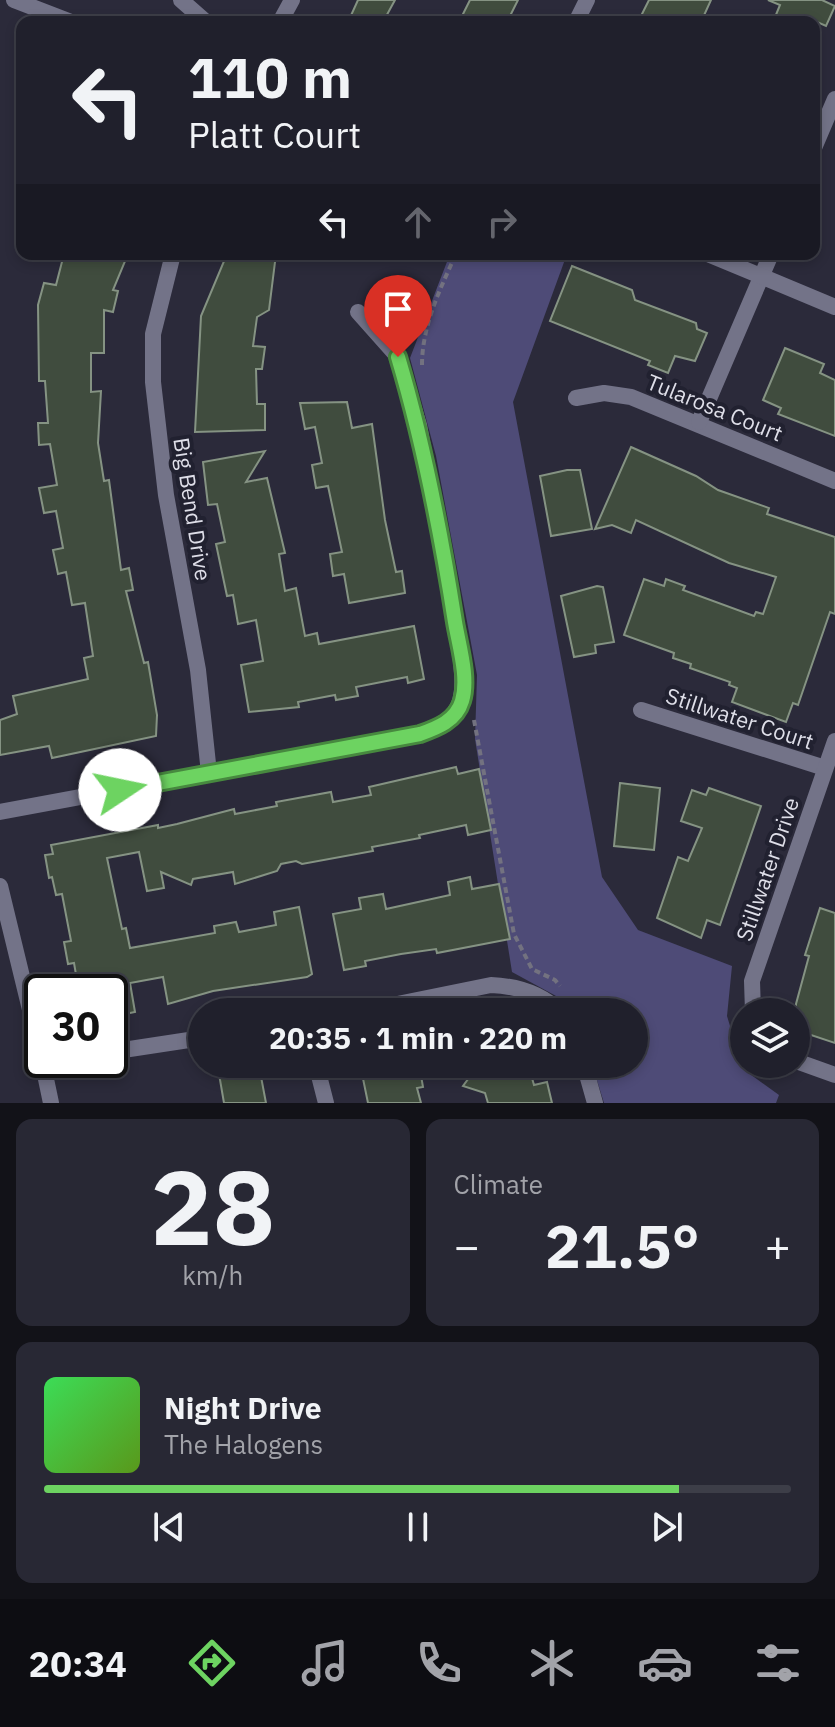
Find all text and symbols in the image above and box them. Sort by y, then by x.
text: 110 m [188,41,352,113]
icon: left [56,48,160,152]
text: Platt Court [188,111,361,158]
icon: left [312,200,356,244]
icon: ahead [396,200,440,244]
icon: right [480,200,524,244]
pin [364,275,432,357]
icon: arrive [376,287,420,331]
street label: Tularosa Court [643,367,787,447]
street label: Big Bend Drive [167,435,219,583]
street label: Stillwater Court [663,680,817,756]
position arrow [78,748,162,832]
street label: Stillwater Drive [729,793,805,945]
speed limit sign: 30 [24,974,128,1078]
map controls [730,998,810,1078]
button: layers [730,998,810,1078]
text: 20:35 · 1 min · 220 m [269,1018,567,1057]
text: 28 [150,1138,275,1274]
text: Climate [454,1167,543,1201]
text: 21.5° [545,1206,700,1285]
text: − [454,1217,480,1274]
text: + [765,1217,791,1274]
text: km/h [182,1258,243,1292]
text: Night Drive [164,1388,322,1427]
text: The Halogens [164,1427,323,1461]
icon: previous [147,1505,191,1549]
icon: pause [396,1505,440,1549]
icon: next [645,1505,689,1549]
icon: directions [184,1635,240,1691]
icon: music [297,1635,353,1691]
icon: phone [411,1635,467,1691]
icon: climate [524,1635,580,1691]
icon: car [637,1635,693,1691]
icon: filters [750,1635,806,1691]
text: 20:34 [29,1640,127,1687]

